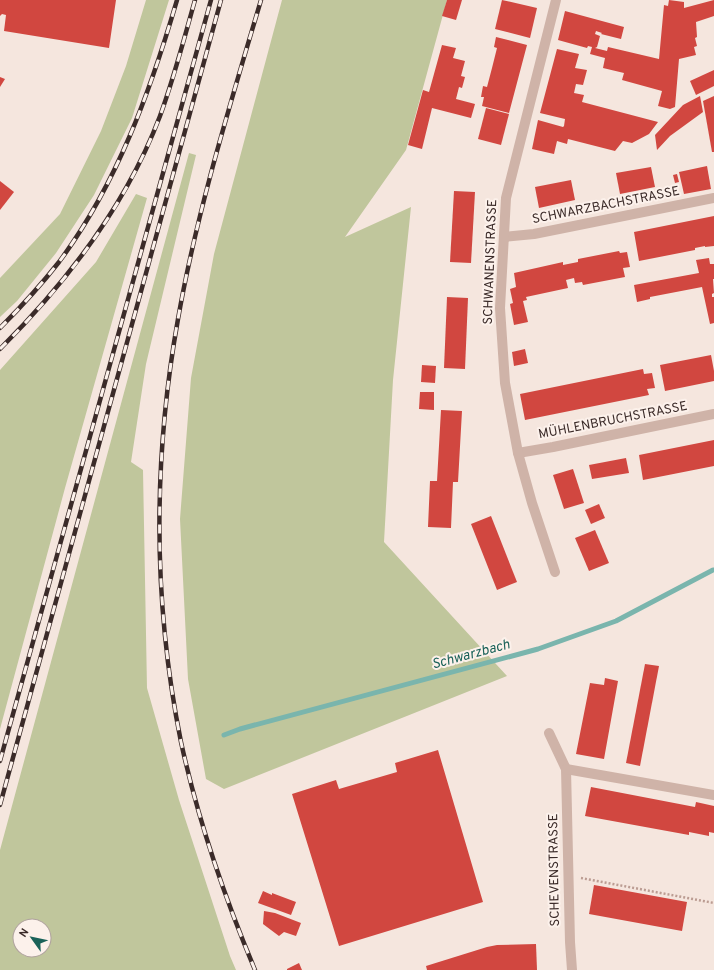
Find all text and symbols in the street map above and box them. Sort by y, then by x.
street label: SCHWARZBACHSTRASSE [531,184,681,228]
street label: SCHWANENSTRASSE [481,199,501,325]
street label: MÜHLENBRUCHSTRASSE [537,397,689,443]
water label: Schwarzbach [430,636,512,674]
street label: SCHEVENSTRASSE [546,813,564,927]
north arrow [12,918,52,958]
text: N [16,926,32,940]

